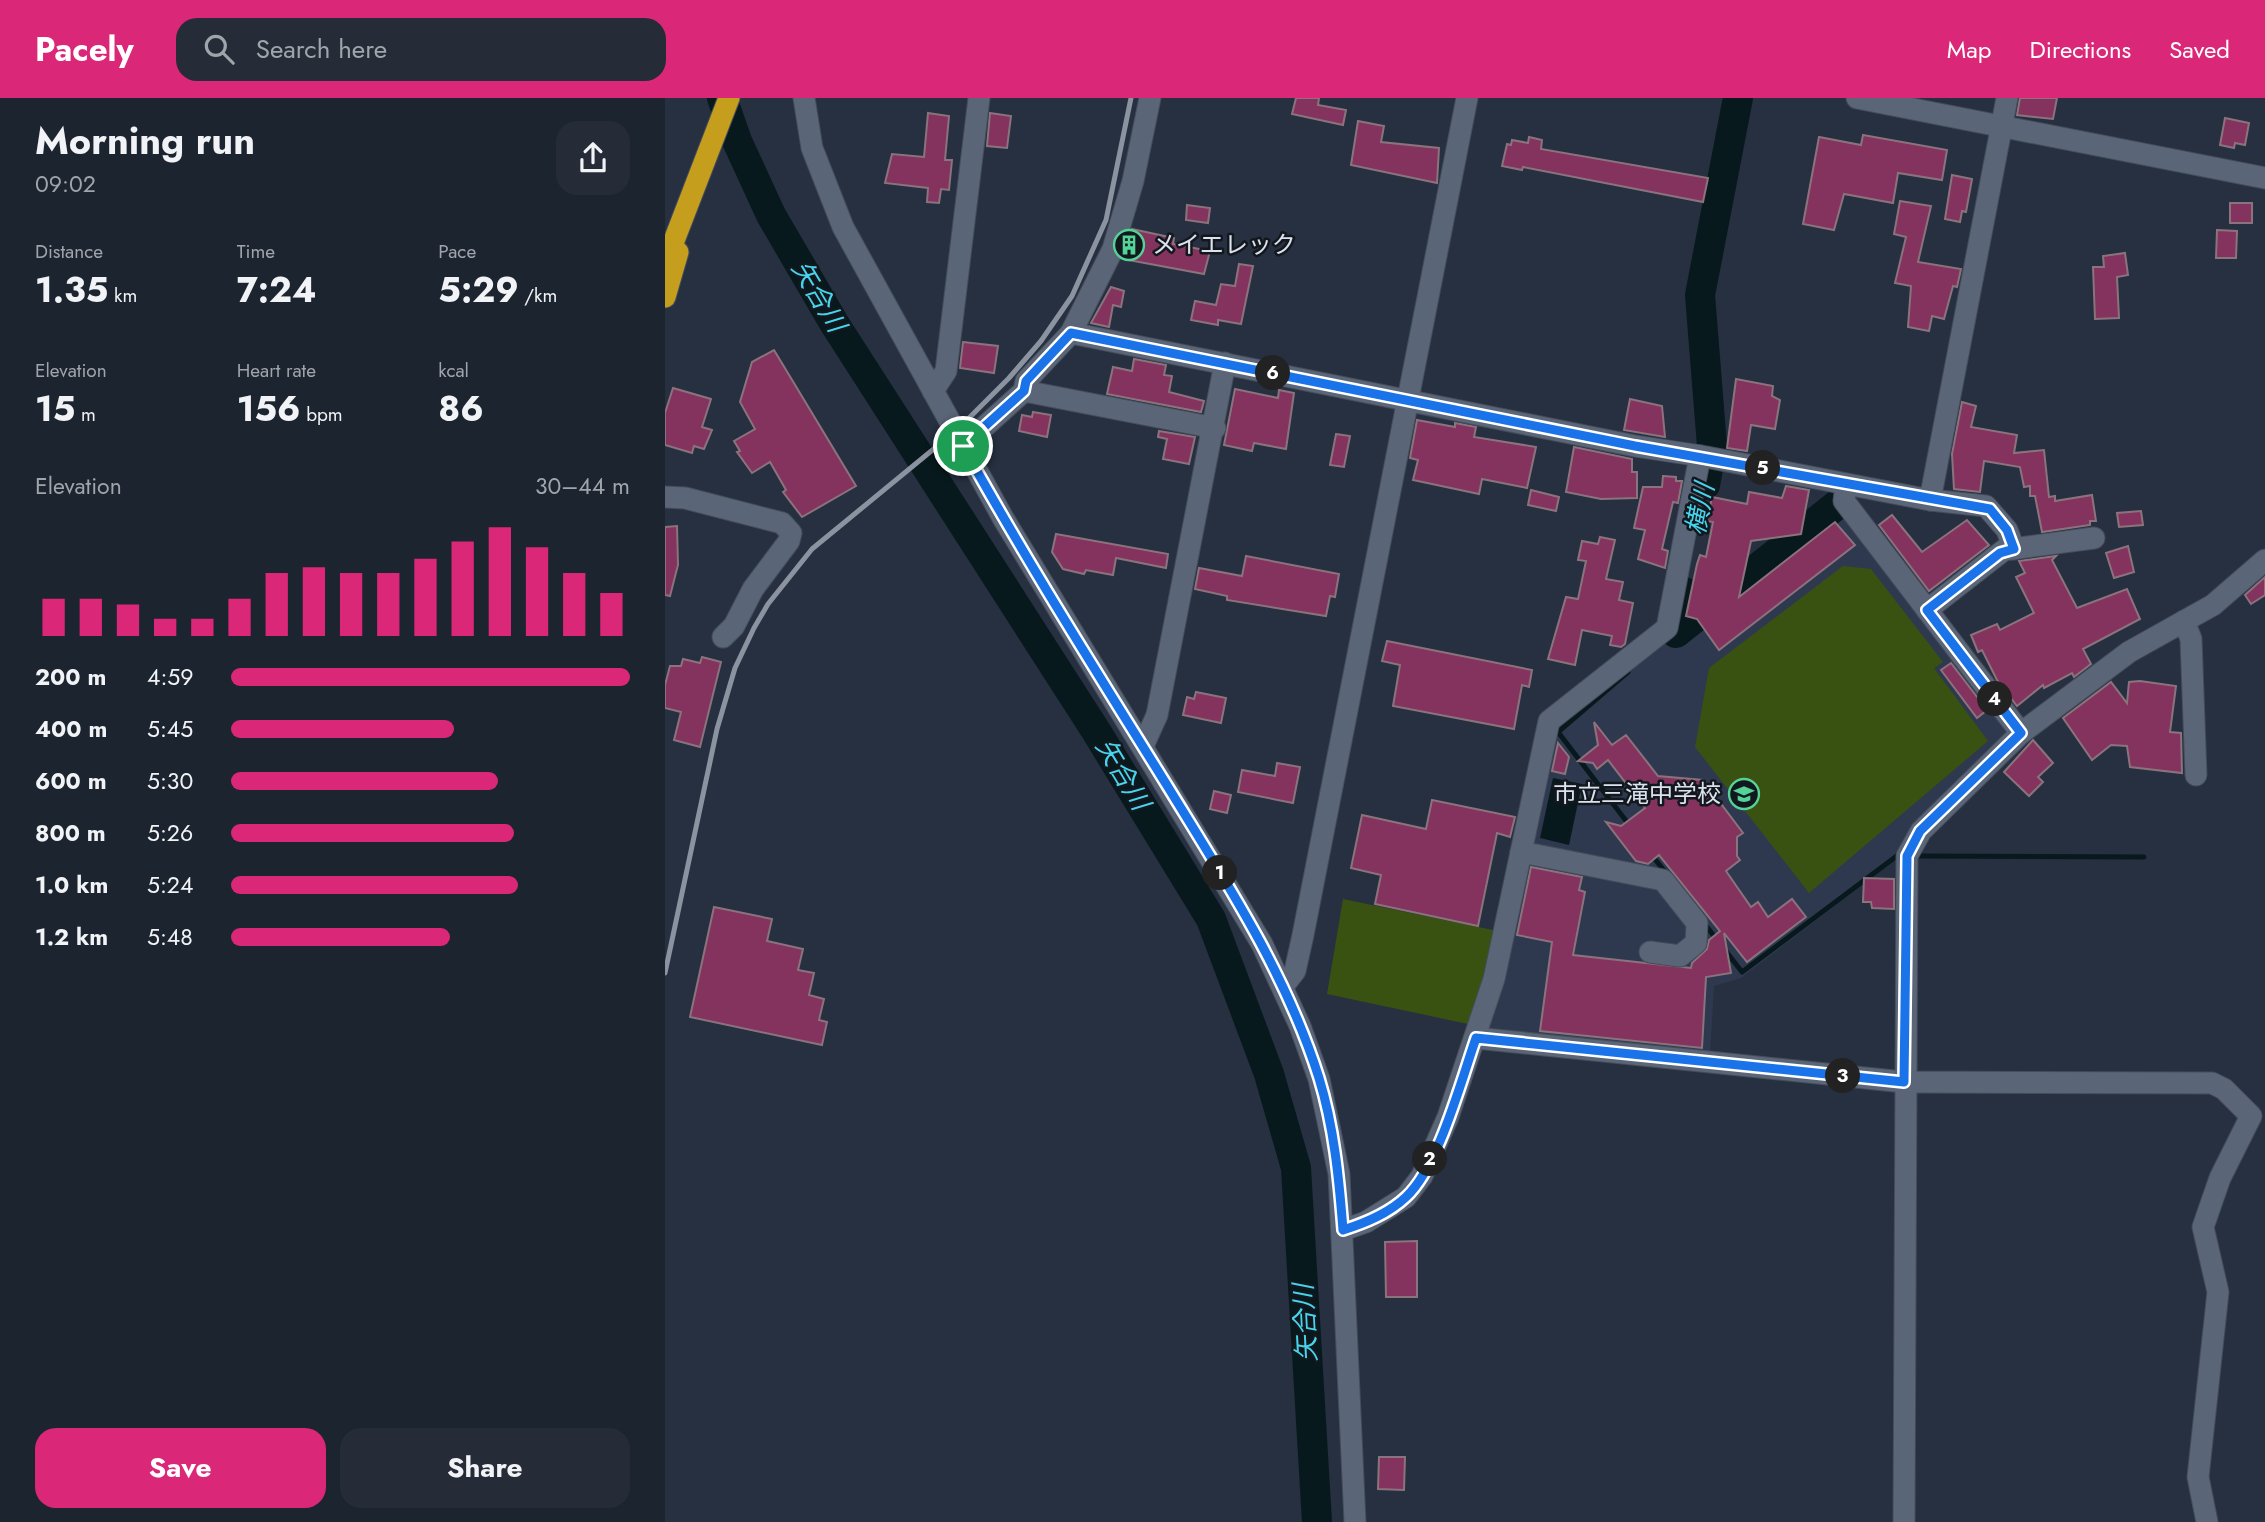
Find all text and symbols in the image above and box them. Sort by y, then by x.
search box [176,18,666,81]
text: Pacely [35,26,134,73]
icon: search [200,30,238,68]
text: Search here [256,30,387,68]
text: Map [1947,32,1992,67]
text: Directions [2030,32,2131,67]
text: Saved [2169,32,2230,67]
text: Morning run [35,113,255,168]
button: share [556,121,630,195]
text: 09:02 [35,167,96,201]
place label: メイエレック [1152,227,1296,262]
building icon: メイエレック [1112,228,1146,262]
text: Distance [35,238,103,265]
text: Time [237,238,275,265]
text: Pace [438,238,476,265]
water label: 矢合川 [783,253,857,342]
text: 1.35 [35,265,108,315]
text: 7:24 [237,265,316,315]
text: 5:29 [438,265,519,315]
text: km [108,282,137,309]
text: /km [519,282,557,309]
pin: 6 [1255,356,1291,390]
text: Elevation [35,357,107,384]
text: Heart rate [237,357,316,384]
text: kcal [438,357,469,384]
text: 6 [1266,359,1279,386]
text: 15 [35,384,75,434]
text: 156 [237,384,300,434]
text: 86 [438,384,484,434]
text: m [75,401,96,428]
text: bpm [300,401,343,428]
pin [933,416,993,476]
icon: arrive [944,427,982,465]
pin: 5 [1745,450,1781,486]
text: 5 [1756,454,1769,481]
text: Elevation [35,469,122,503]
text: 30–44 m [535,469,630,503]
water label: 横川 [1676,477,1724,538]
text: 200 m [35,660,106,694]
text: 4:59 [147,660,194,694]
pin: 4 [1977,682,2013,716]
text: 4 [1988,685,2001,712]
text: 400 m [35,712,107,746]
text: 5:45 [147,712,193,746]
water label: 矢合川 [1087,731,1161,820]
text: 600 m [35,764,107,798]
text: 5:30 [147,764,193,798]
place label: 市立三滝中学校 [1553,776,1721,811]
school or university icon: 市立三滝中学校 [1727,777,1761,811]
text: 800 m [35,816,106,850]
text: 5:26 [147,816,193,850]
pin: 1 [1203,856,1237,890]
text: 1 [1215,859,1224,886]
text: 1.0 km [35,868,108,902]
text: 5:24 [147,868,193,902]
text: 1.2 km [35,920,108,954]
text: 5:48 [147,920,193,954]
pin: 3 [1825,1058,1861,1094]
text: 3 [1837,1062,1848,1089]
pin: 2 [1413,1142,1447,1176]
text: 2 [1423,1145,1436,1172]
water label: 矢合川 [1284,1280,1326,1363]
button: Save [35,1428,326,1508]
button: Share [340,1428,630,1508]

